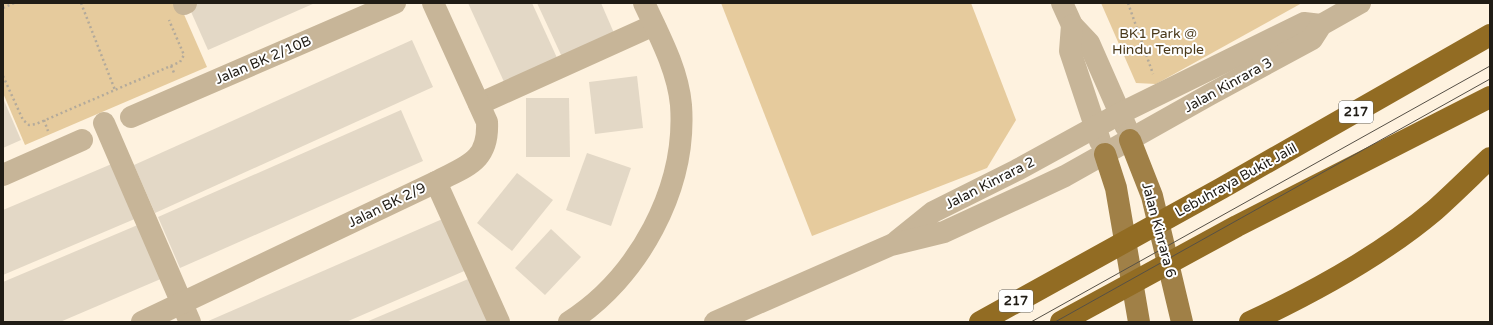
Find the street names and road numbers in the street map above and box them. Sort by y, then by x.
street label: Jalan BK 2/10B [212,32,314,88]
street label: Jalan Kinrara 3 [1181,54,1275,116]
road number: 217 [1339,101,1373,123]
street label: Lebuhraya Bukit Jalil [1172,139,1300,221]
street label: Jalan Kinrara 2 [942,153,1038,213]
street label: Jalan BK 2/9 [345,179,429,231]
street label: Jalan Kinrara 6 [1138,180,1180,280]
road number: 217 [999,290,1033,312]

